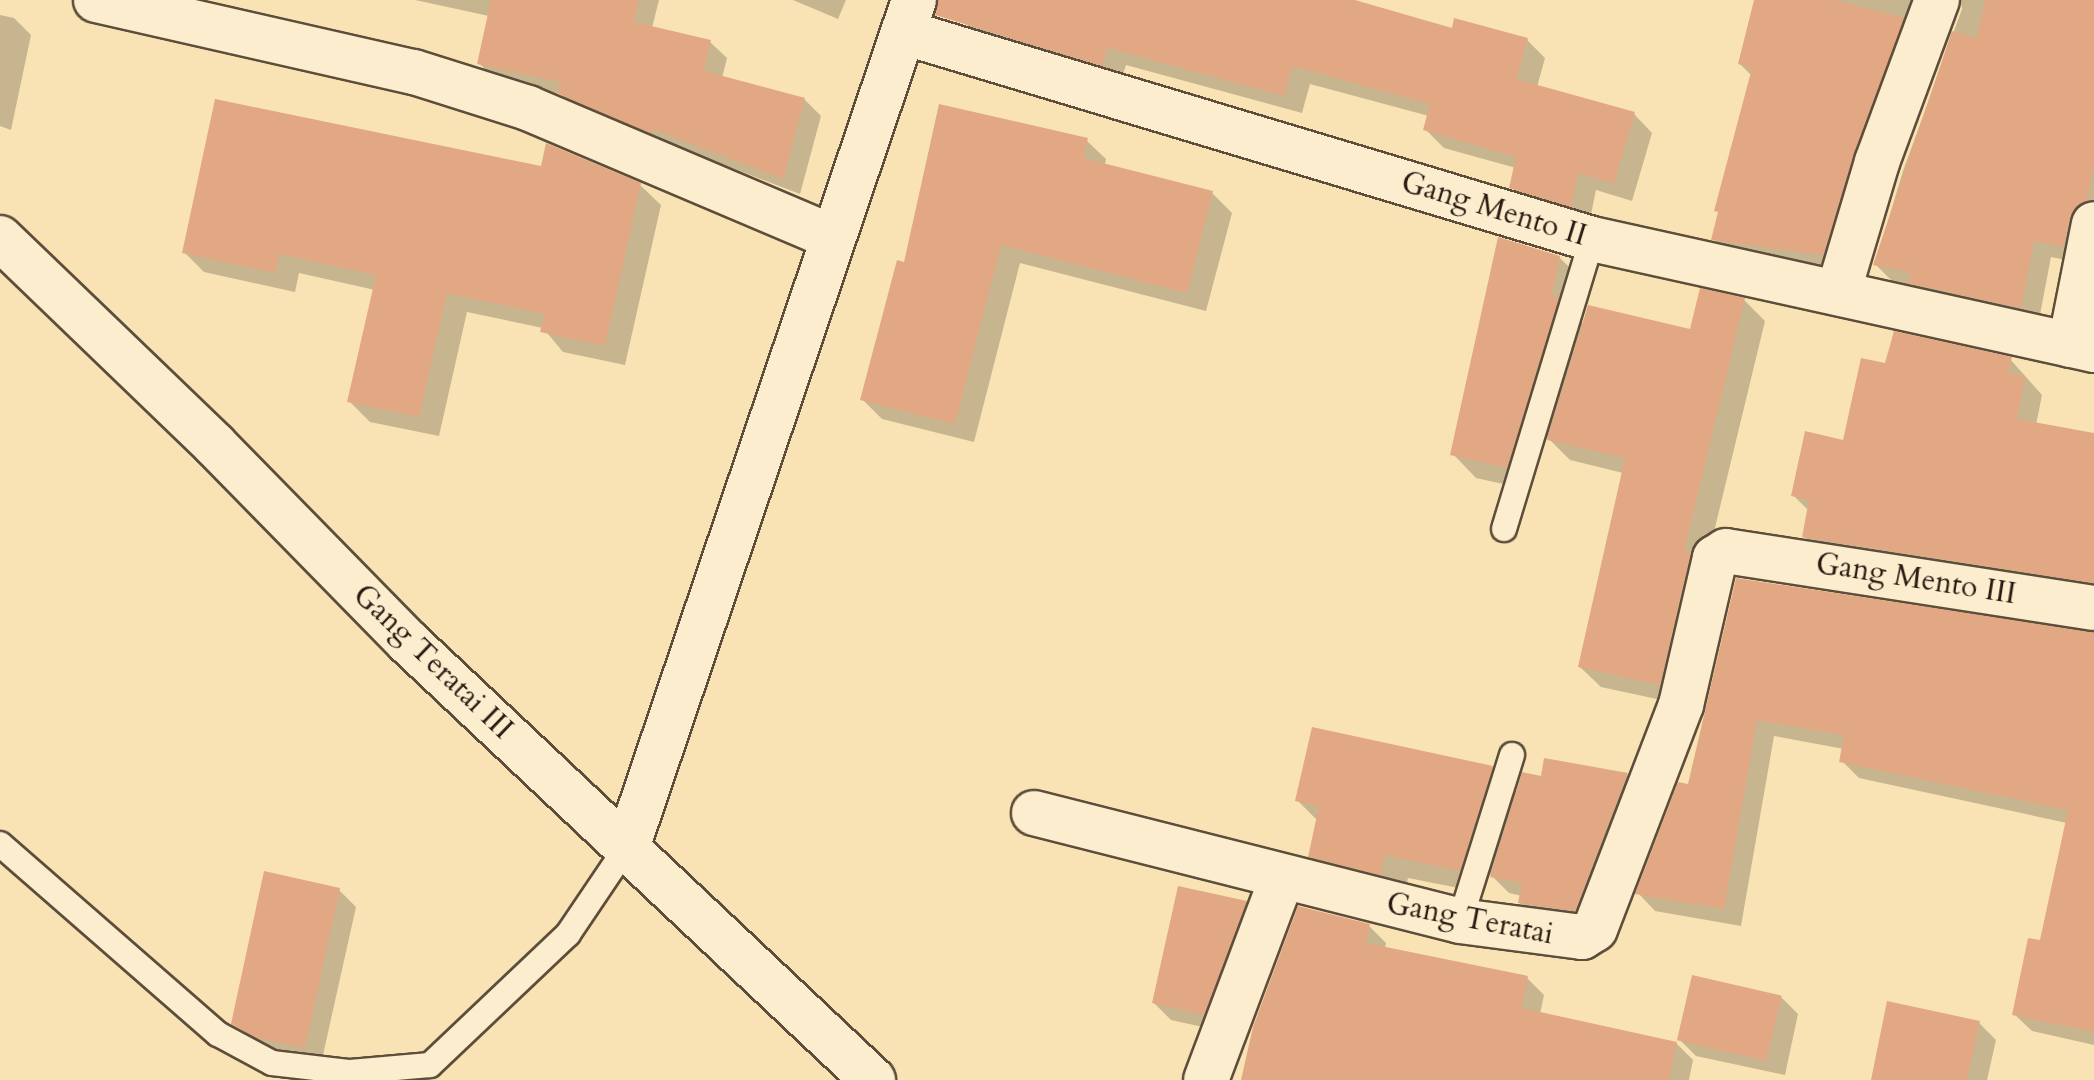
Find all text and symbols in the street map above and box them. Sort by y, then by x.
street label: Gang Mento II [1397,164,1591,254]
street label: Gang Mento III [1813,545,2019,613]
street label: Gang Teratai III [346,577,520,747]
street label: Gang Teratai [1384,885,1556,953]

